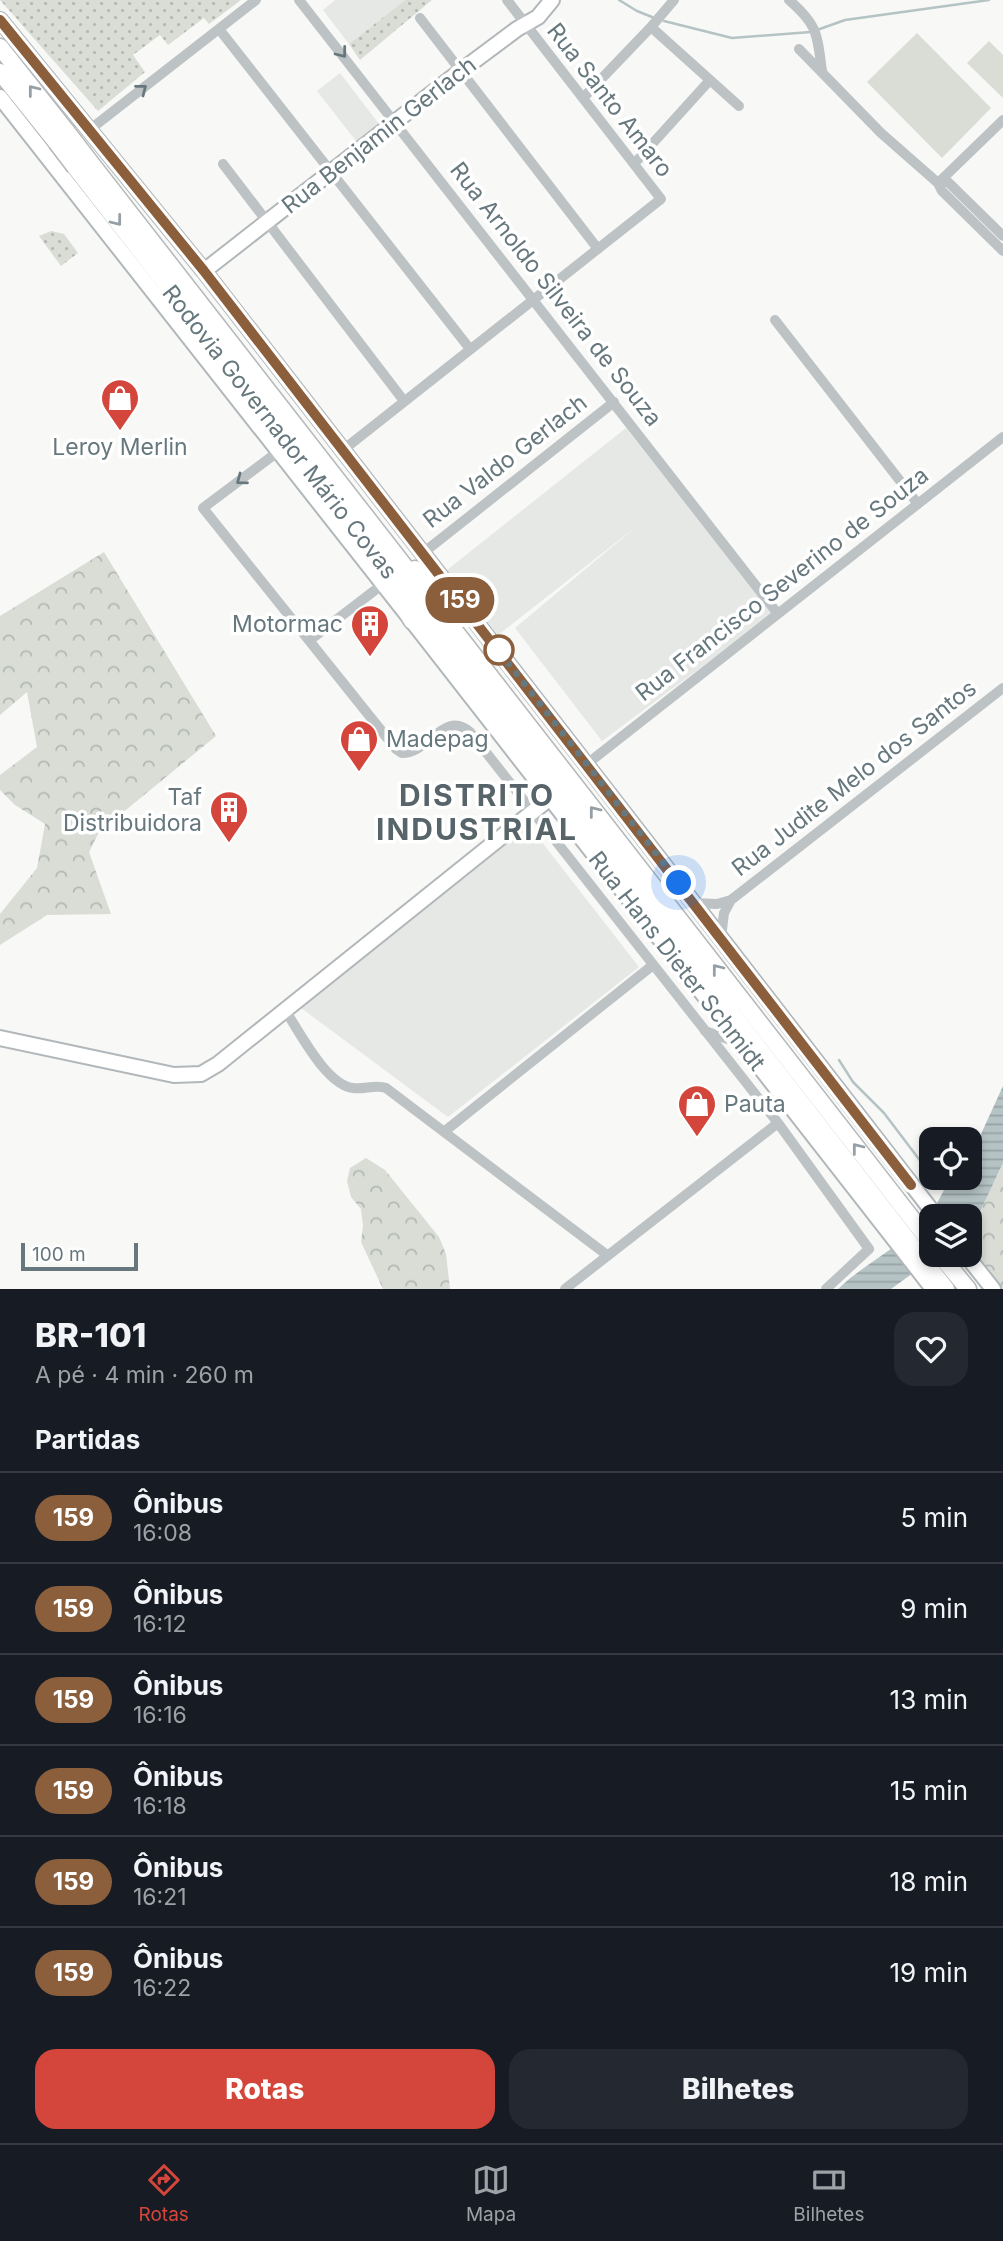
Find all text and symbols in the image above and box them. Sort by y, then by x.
street label: Rua Santo Amaro [541,17,679,183]
one-way arrow [333,46,346,58]
street label: Rua Benjamin Gerlach [276,50,482,220]
one-way arrow [29,85,42,97]
one-way arrow [135,85,147,98]
street label: Rua Arnoldo Silveira de Souza [444,156,668,432]
one-way arrow [109,214,122,226]
street label: Rodovia Governador Mário Covas [157,280,403,584]
shop icon: Leroy Merlin [99,377,141,432]
street label: Rua Valdo Gerlach [418,388,592,534]
place label: Leroy Merlin [52,433,188,461]
street label: Rua Francisco Severino de Souza [630,461,934,707]
one-way arrow [236,472,249,484]
line badge: 159 [420,577,500,623]
text: 159 [439,585,481,614]
building icon: Motormac [349,603,391,658]
place label: Motormac [232,610,343,638]
unlabelled marker [484,635,514,665]
street label: Rua Judite Melo dos Santos [726,674,982,882]
shop icon: Madepag [338,718,380,773]
place label: Madepag [386,725,489,753]
district label: DISTRITO INDUSTRIAL [376,777,578,847]
place label: Taf Distribuidora [63,783,202,837]
building icon: Taf Distribuidora [208,789,250,844]
one-way arrow [590,806,603,819]
street label: Rua Hans Dieter Schmidt [583,846,772,1077]
your location [661,865,696,900]
one-way arrow [713,964,726,976]
shop icon: Pauta [676,1083,718,1138]
place label: Pauta [724,1090,786,1118]
map controls [919,1127,982,1267]
button: locate [919,1127,982,1190]
one-way arrow [852,1144,865,1156]
button: layers [919,1204,982,1267]
scale bar [21,1240,138,1272]
text: 100 m [32,1243,86,1266]
button: heart [894,1312,968,1386]
text: BR-101 [35,1315,146,1355]
text: A pé · 4 min · 260 m [35,1361,254,1389]
text: Partidas [35,1424,140,1455]
text: Ônibus [133,1488,223,1519]
text: 5 min [900,1502,968,1533]
text: 159 [53,1503,94,1532]
text: 16:08 [133,1519,192,1547]
text: Ônibus [133,1579,223,1610]
text: 9 min [900,1593,968,1624]
text: 159 [53,1594,94,1623]
text: 16:12 [133,1610,187,1638]
text: Ônibus [133,1670,223,1701]
text: 13 min [890,1684,968,1715]
text: 159 [53,1685,94,1714]
text: 16:16 [133,1701,187,1729]
text: Ônibus [133,1761,223,1792]
text: 15 min [890,1775,968,1806]
text: 159 [53,1776,94,1805]
text: 16:18 [133,1792,187,1820]
text: Ônibus [133,1852,223,1883]
text: 18 min [890,1866,968,1897]
text: 159 [53,1867,94,1896]
text: 16:21 [133,1883,187,1911]
text: Ônibus [133,1943,223,1974]
text: 19 min [890,1957,968,1988]
text: 159 [53,1958,94,1987]
text: 16:22 [133,1974,191,2002]
button: Rotas [35,2049,495,2129]
button: Bilhetes [509,2049,968,2129]
tab: Rotas [139,2161,189,2226]
tab: Mapa [466,2161,516,2226]
tab: Bilhetes [793,2161,864,2226]

